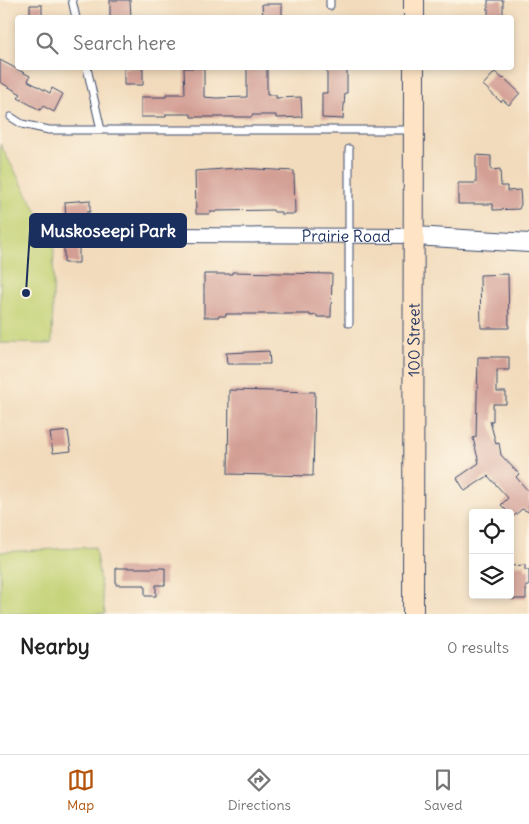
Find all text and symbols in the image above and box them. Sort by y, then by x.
search box [15,15,514,70]
icon: search [33,29,61,57]
text: Search here [73,31,176,55]
callout: Muskoseepi Park [30,214,186,247]
text: Muskoseepi Park [40,219,176,242]
street label: Prairie Road [302,226,390,246]
street label: 100 Street [403,302,424,377]
map controls [469,509,514,599]
button: locate [469,509,514,554]
button: layers [469,554,514,599]
text: Nearby [20,633,90,660]
text: 0 results [447,637,509,657]
tab: Map [67,766,95,814]
tab: Directions [228,766,291,814]
tab: Saved [424,766,462,814]

